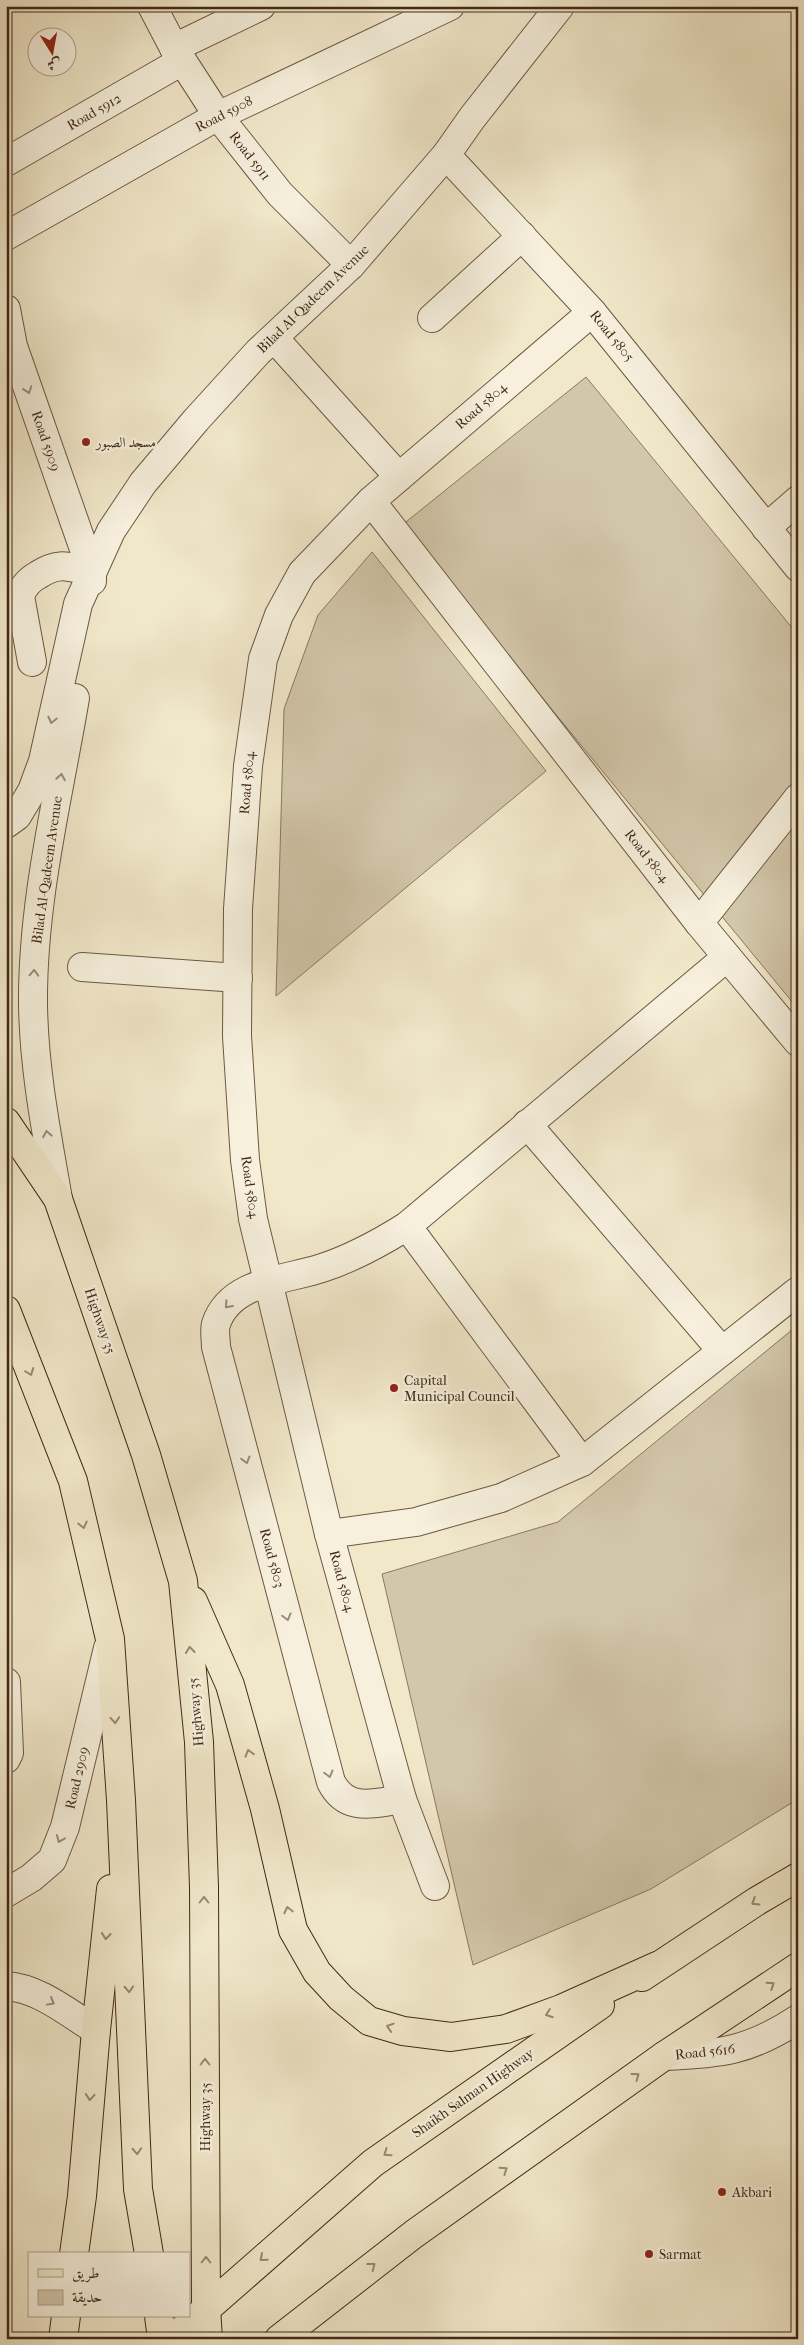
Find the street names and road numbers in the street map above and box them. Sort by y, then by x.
street label: Road 5912 [64,90,124,134]
street label: Road 5908 [192,92,256,136]
street label: Road 5911 [226,128,274,184]
street label: Bilad Al-Qadeem Avenue [253,241,373,357]
street label: Road 5805 [586,307,638,365]
street label: Road 5804 [452,378,511,433]
street label: Road 5909 [28,409,64,473]
street label: Road 5804 [236,750,258,815]
street label: Bilad Al-Qadeem Avenue [28,795,66,945]
street label: Road 5804 [621,826,674,887]
street label: Road 5804 [237,1155,263,1220]
street label: Highway 35 [81,1286,119,1356]
street label: Road 5803 [256,1526,288,1590]
street label: Road 5804 [326,1548,359,1614]
street label: Highway 35 [185,1677,207,1747]
street label: Road 2909 [62,1745,92,1811]
street label: Road 5616 [674,2040,736,2064]
street label: Shaikh Salman Highway [409,2044,538,2141]
street label: Highway 35 [197,2083,214,2151]

